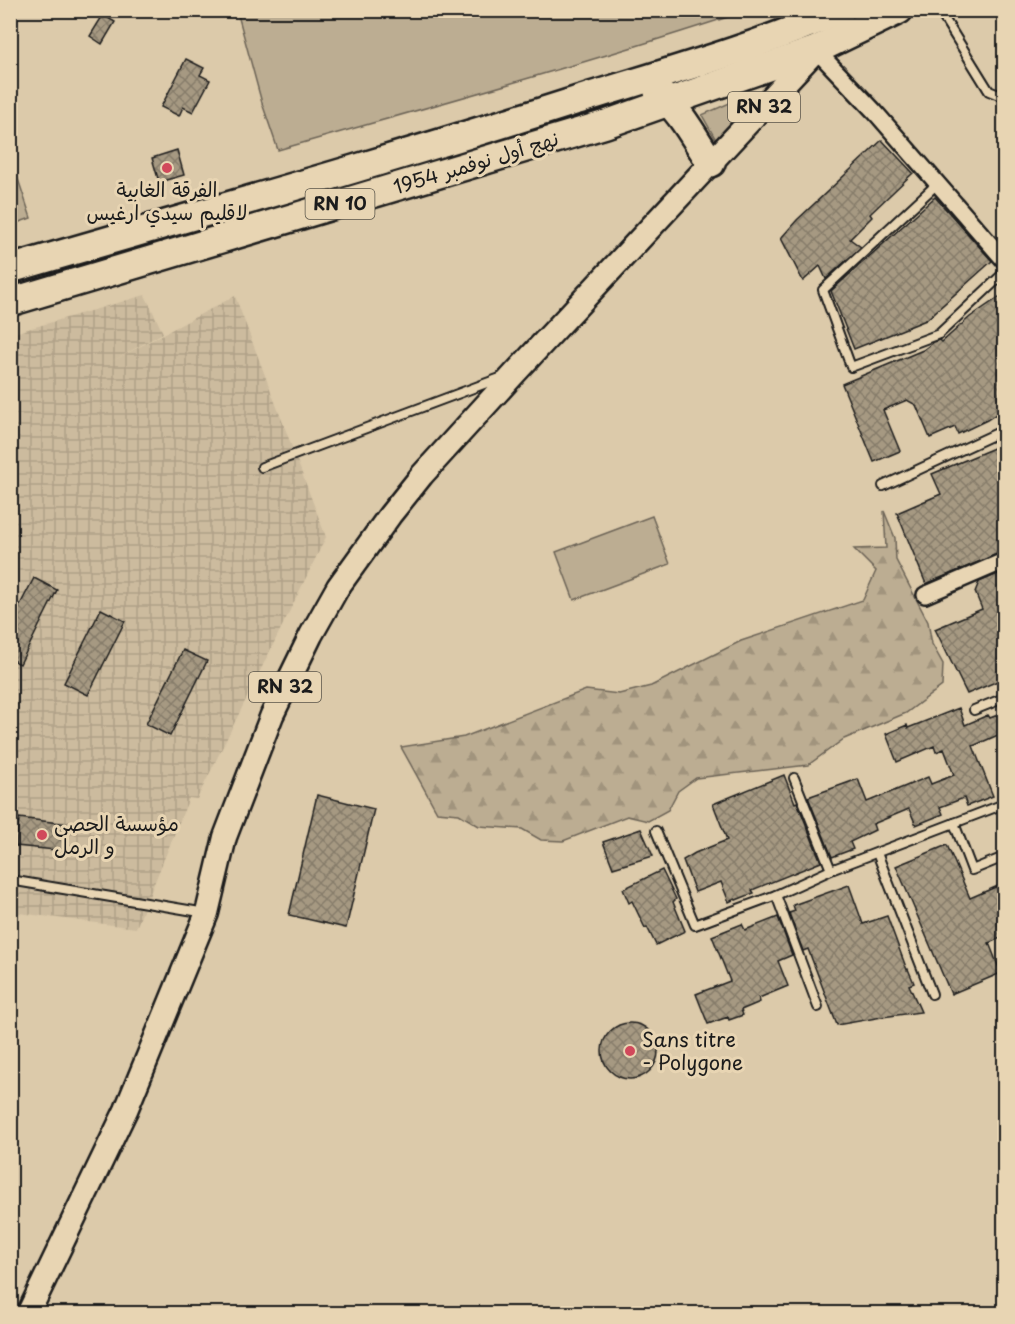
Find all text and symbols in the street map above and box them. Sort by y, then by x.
road number: RN 32 [728,92,800,122]
street label: نهج أول نوفمبر 1954 [389,123,562,201]
marker: الفرقة الغابية لاقليم سيدي ارغيس [160,161,174,175]
place label: الفرقة الغابية لاقليم سيدي ارغيس [87,174,247,228]
road number: RN 10 [306,189,374,219]
road number: RN 32 [249,672,321,702]
place label: مؤسسة الحصى و الرمل [54,808,179,861]
marker: مؤسسة الحصى و الرمل [35,828,49,842]
place label: Sans titre - Polygone [642,1024,743,1077]
marker: Sans titre - Polygone [623,1044,637,1058]

